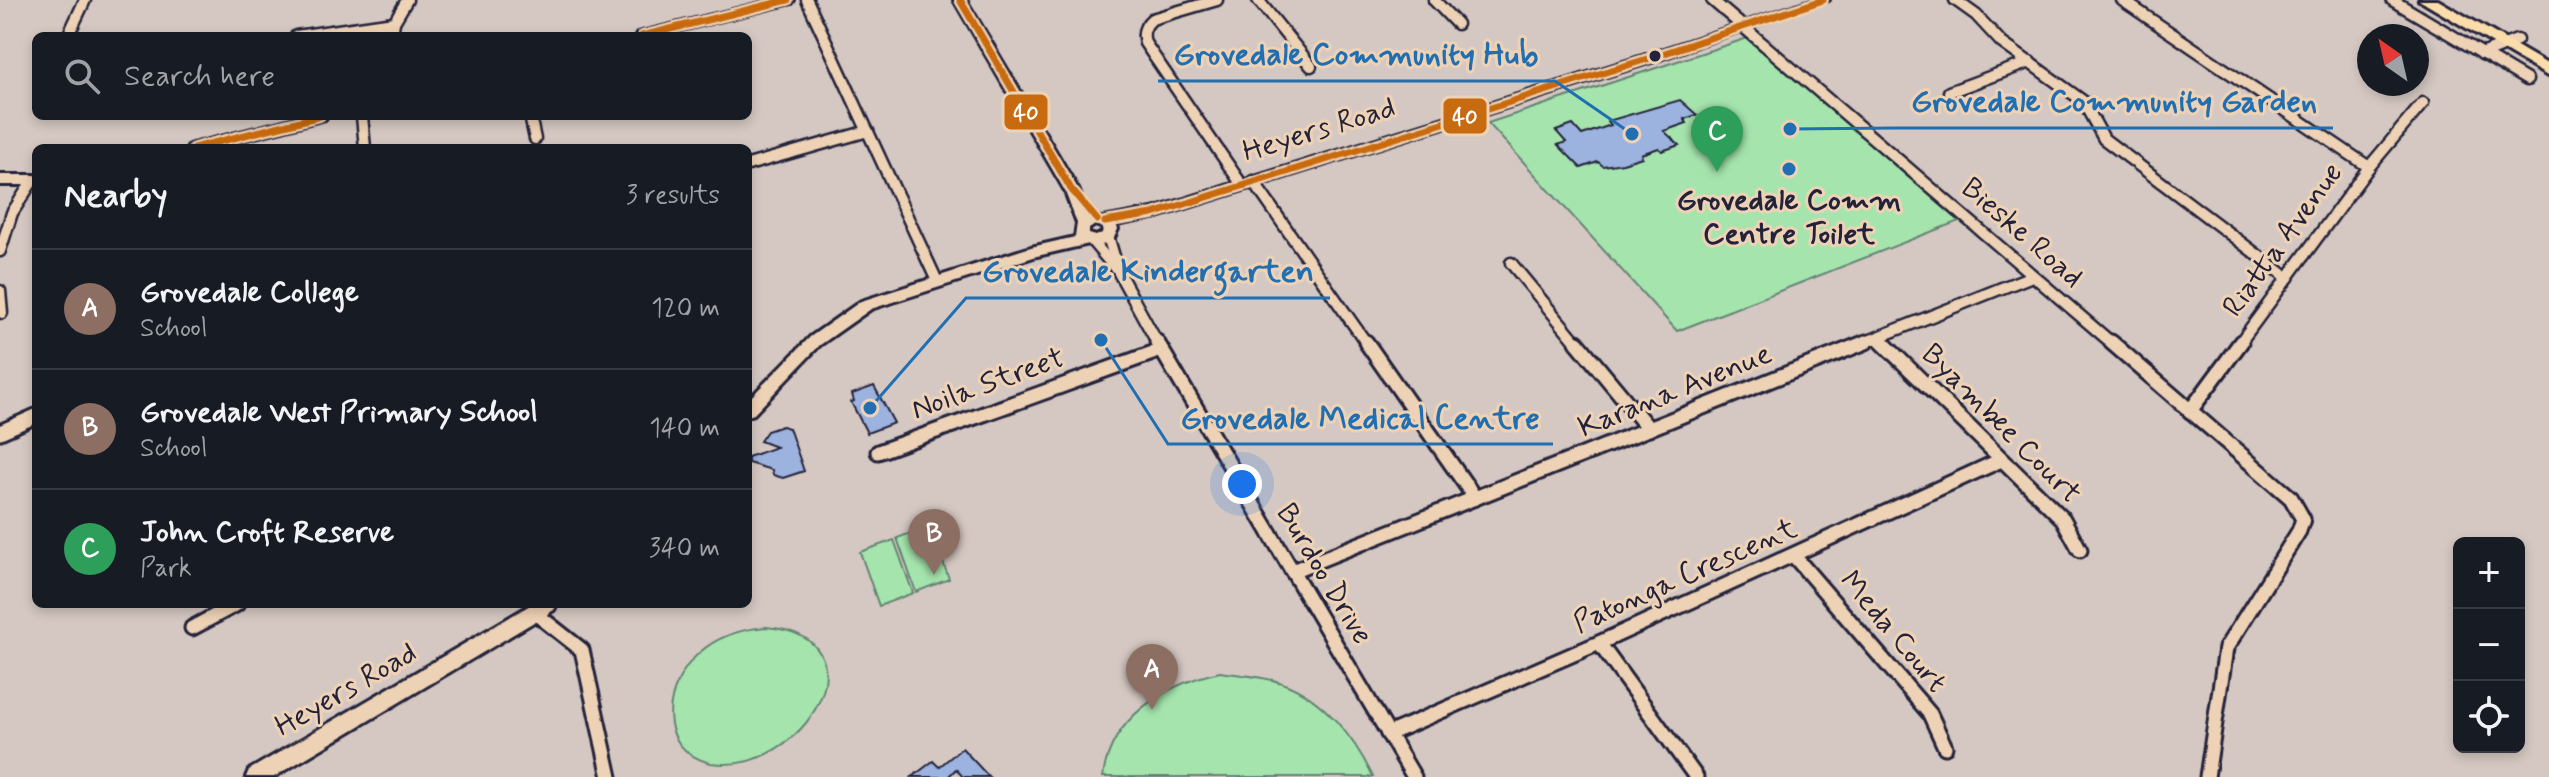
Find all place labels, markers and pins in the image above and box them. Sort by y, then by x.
callout: Grovedale Community Hub [1158,25,1555,81]
unlabelled marker [1647,48,1663,64]
callout: Grovedale Community Garden [1895,72,2333,128]
pin: C [1691,106,1743,172]
marker: Grovedale Comm Centre Toilet [1780,160,1798,178]
place label: Grovedale Comm Centre Toilet [1677,181,1901,254]
callout: Grovedale Kindergarten [966,242,1330,298]
callout: Grovedale Medical Centre [1168,388,1553,444]
pin: B [908,509,960,575]
pin: A [1126,644,1178,710]

